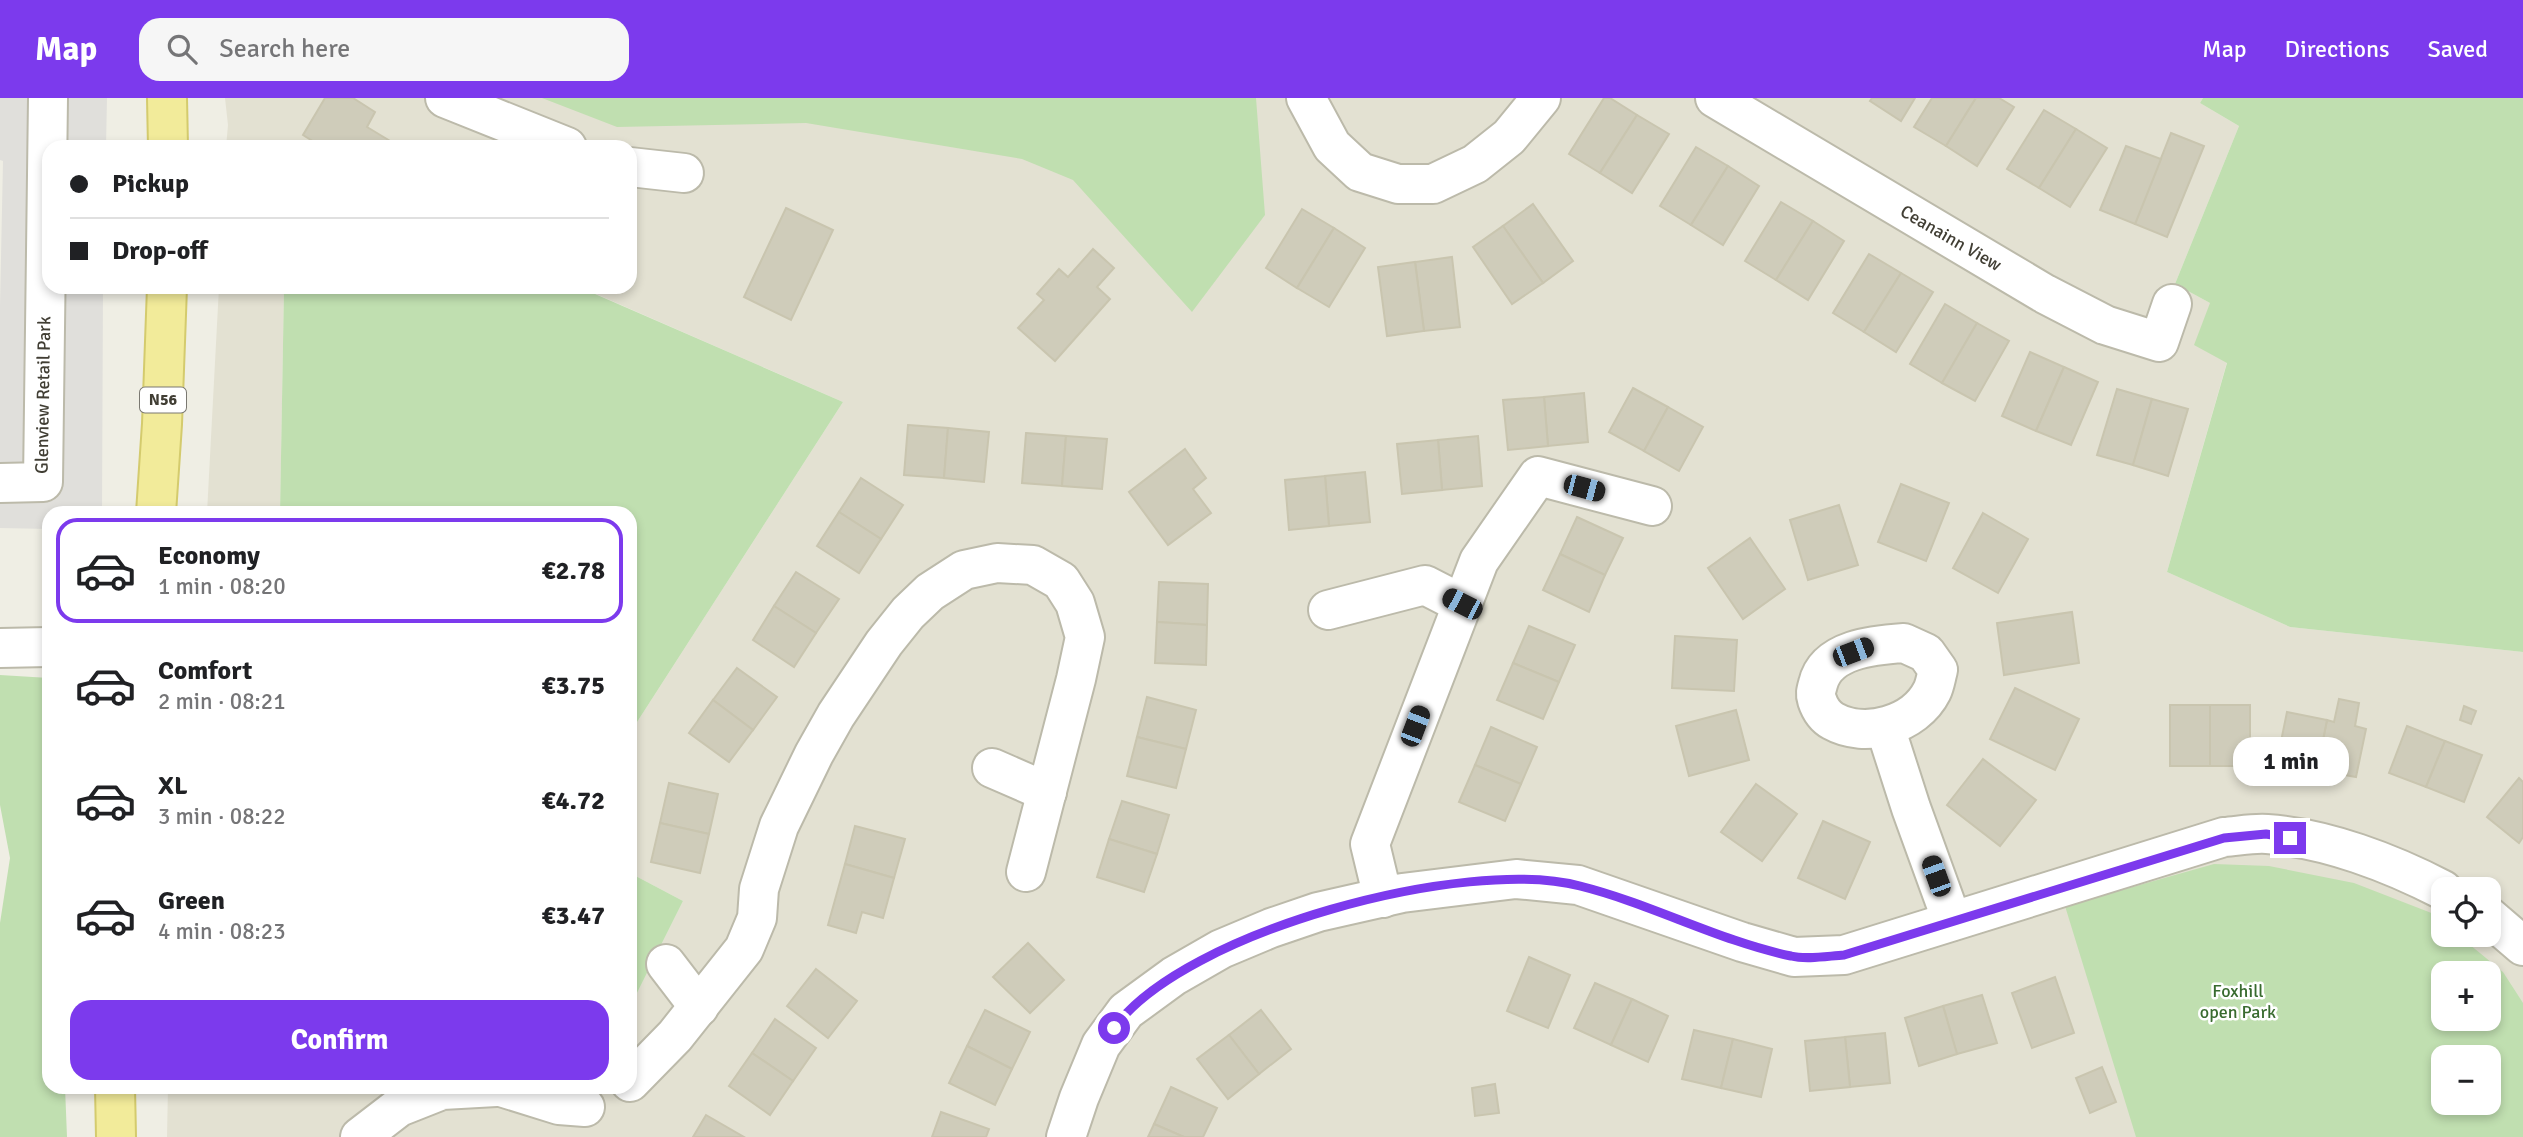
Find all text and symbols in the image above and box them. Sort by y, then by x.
search box [139,18,629,81]
text: Map [35,29,97,70]
icon: search [163,30,201,68]
text: Search here [219,33,350,65]
text: Map [2202,34,2247,64]
text: Directions [2285,34,2390,64]
text: Saved [2428,34,2488,64]
text: Pickup [112,168,189,200]
street label: Ceanainn View [1896,200,2006,276]
text: Drop-off [112,235,208,267]
street label: Glenview Retail Park [31,316,55,474]
road number: N56 [140,388,186,412]
car [1561,472,1608,504]
icon: car [74,539,137,602]
text: Economy [158,540,260,572]
text: €2.78 [541,555,605,587]
text: 1 min · 08:20 [158,572,286,601]
car [1439,585,1486,623]
car [1830,635,1877,669]
icon: car [74,654,137,717]
text: Comfort [158,655,252,687]
text: €3.75 [541,670,605,702]
text: 2 min · 08:21 [158,687,286,716]
car [1398,703,1433,749]
callout: 1 min [2232,736,2348,786]
text: 1 min [2263,747,2319,776]
icon: car [74,769,137,832]
text: XL [158,770,188,802]
text: €4.72 [541,785,605,817]
text: 3 min · 08:22 [158,802,286,831]
route end [2274,822,2306,854]
car [1919,853,1954,899]
map controls [2431,877,2501,1115]
button: locate [2431,877,2501,947]
icon: car [74,884,137,947]
text: Green [158,885,225,917]
text: €3.47 [541,900,605,932]
text: 4 min · 08:23 [158,917,286,946]
button: + [2431,961,2501,1031]
park label: Foxhill open Park [2200,980,2276,1023]
button: Confirm [70,1000,609,1080]
route start [1098,1012,1130,1044]
button: − [2431,1045,2501,1115]

